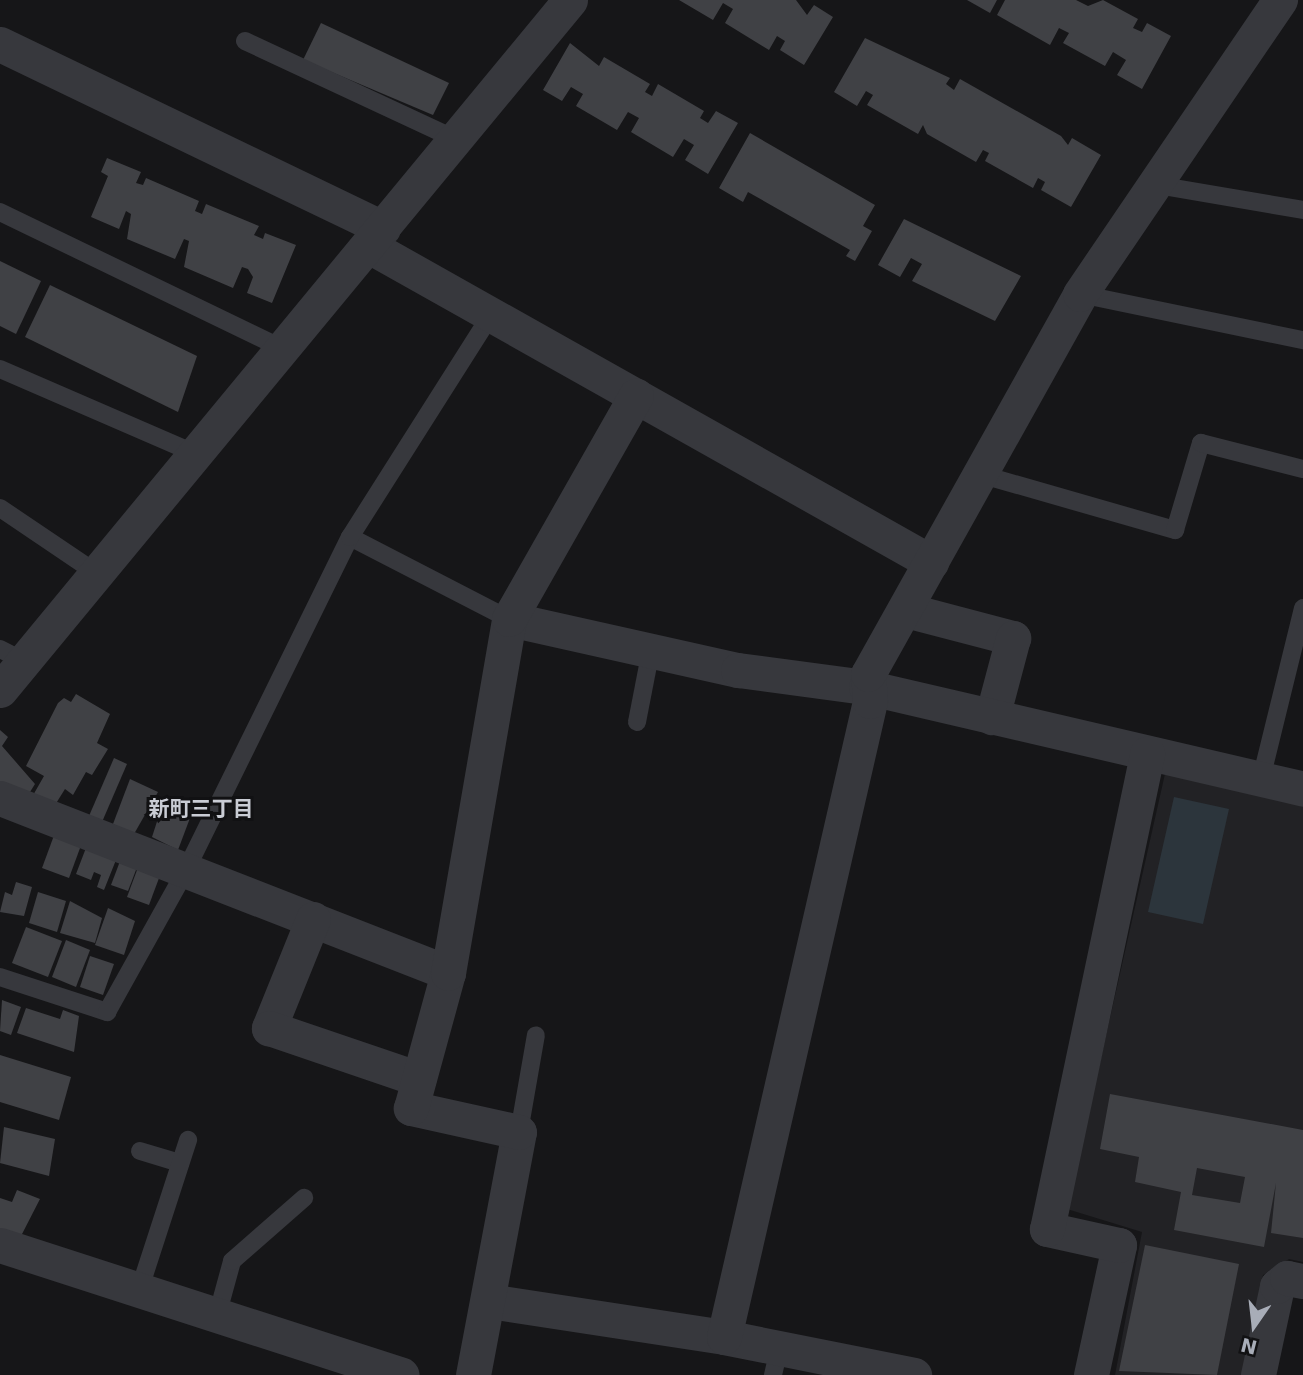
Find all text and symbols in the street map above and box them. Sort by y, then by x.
district label: 新町三丁目 [149,796,253,822]
north arrow [1219,1291,1289,1361]
text: N [1239,1334,1259,1359]

